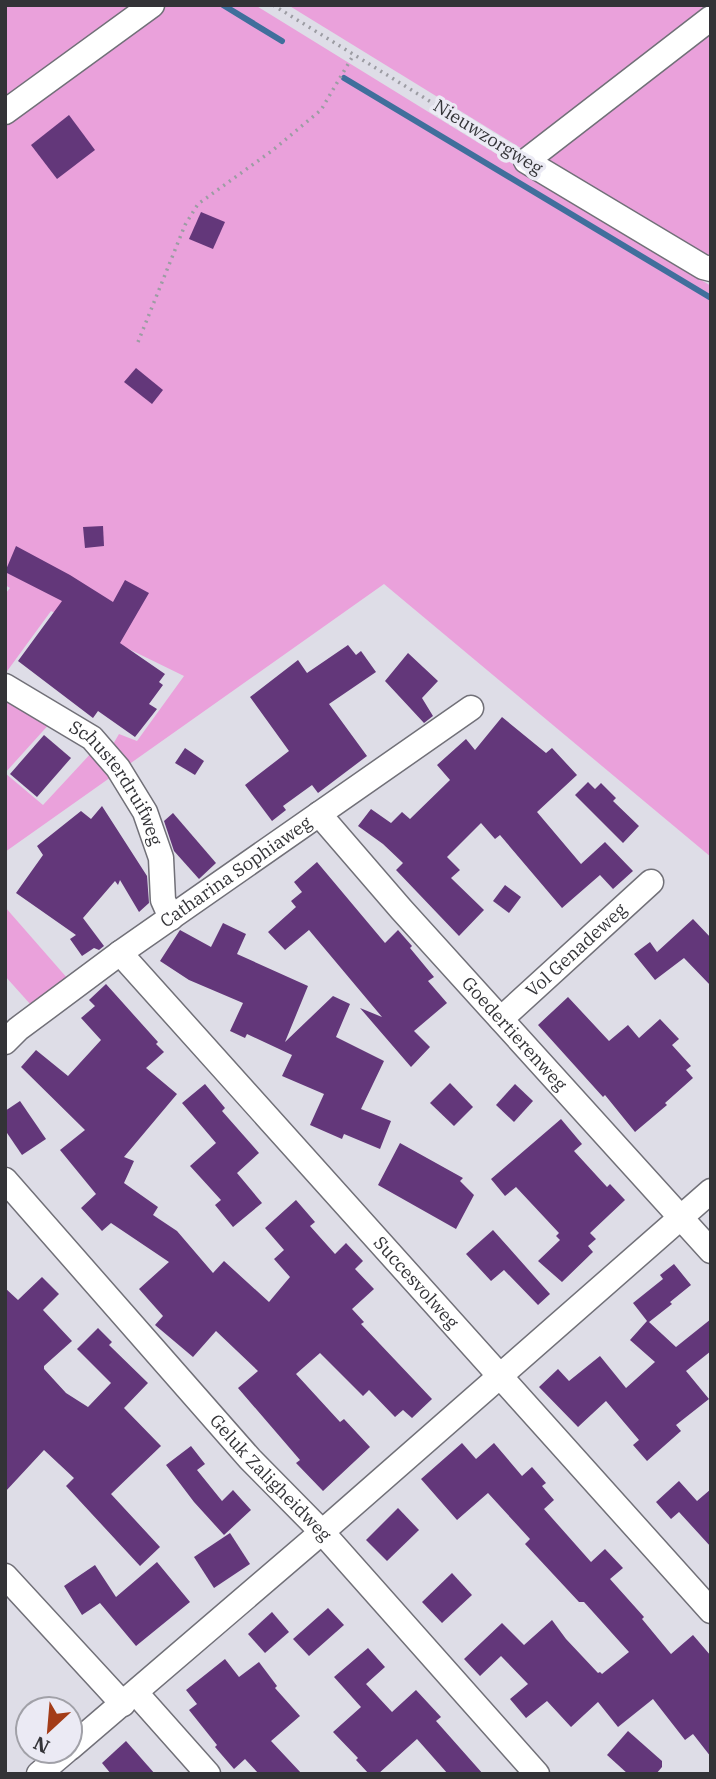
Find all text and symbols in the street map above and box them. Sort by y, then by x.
street label: Nieuwzorgweg [429,94,547,179]
street label: Schusterdruifweg [65,715,168,848]
street label: Catharina Sophiaweg [155,811,316,932]
street label: Vol Genadeweg [521,898,631,1002]
street label: Goedertierenweg [457,972,572,1095]
street label: Succesvolweg [369,1231,464,1333]
street label: Geluk Zaligheidweg [205,1409,337,1546]
north arrow [14,1695,84,1765]
text: N [30,1731,54,1759]

